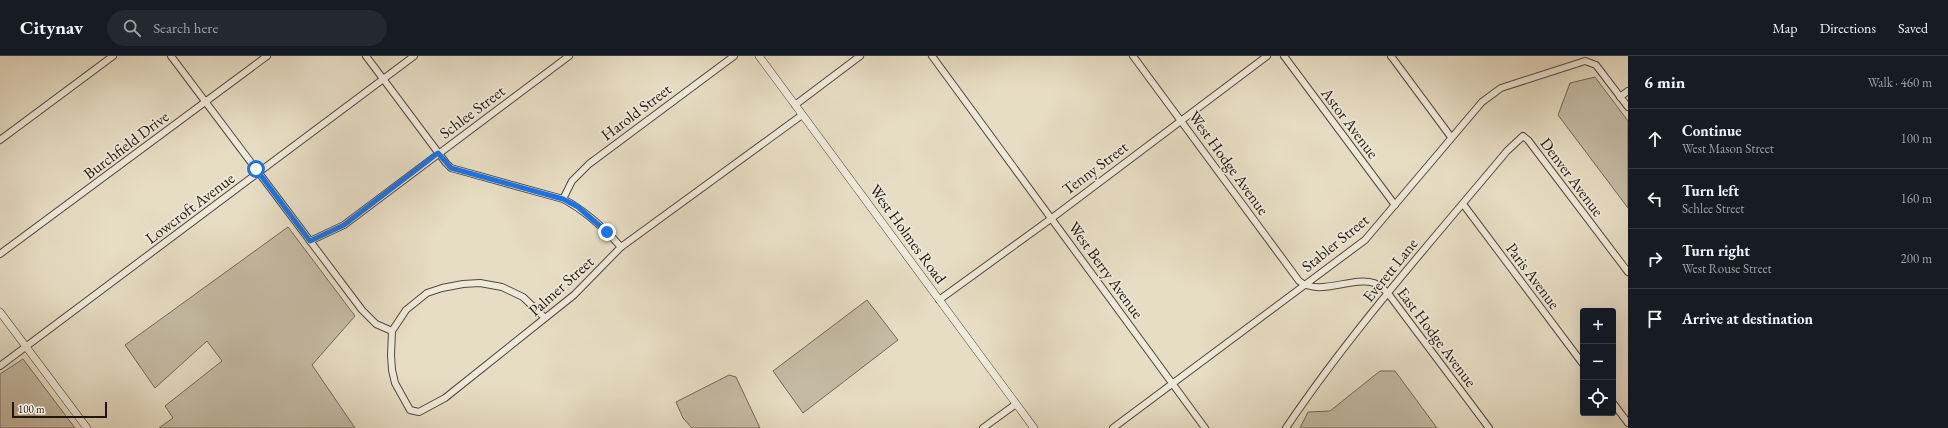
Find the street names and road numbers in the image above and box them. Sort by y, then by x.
street label: Harold Street [597,79,675,145]
street label: Schlee Street [435,81,509,143]
street label: Astor Avenue [1316,82,1384,163]
street label: Burchfield Drive [79,106,173,184]
street label: West Hodge Avenue [1184,107,1274,219]
street label: Denver Avenue [1535,133,1609,221]
street label: Tenny Street [1058,136,1132,200]
street label: Lowcroft Avenue [141,168,239,248]
street label: West Holmes Road [865,180,952,289]
street label: Stabler Street [1297,209,1373,277]
street label: West Berry Avenue [1064,217,1148,323]
street label: Everett Lane [1358,234,1422,306]
street label: Paris Avenue [1501,239,1565,313]
street label: Palmer Street [524,251,598,321]
street label: East Hodge Avenue [1393,283,1481,391]

